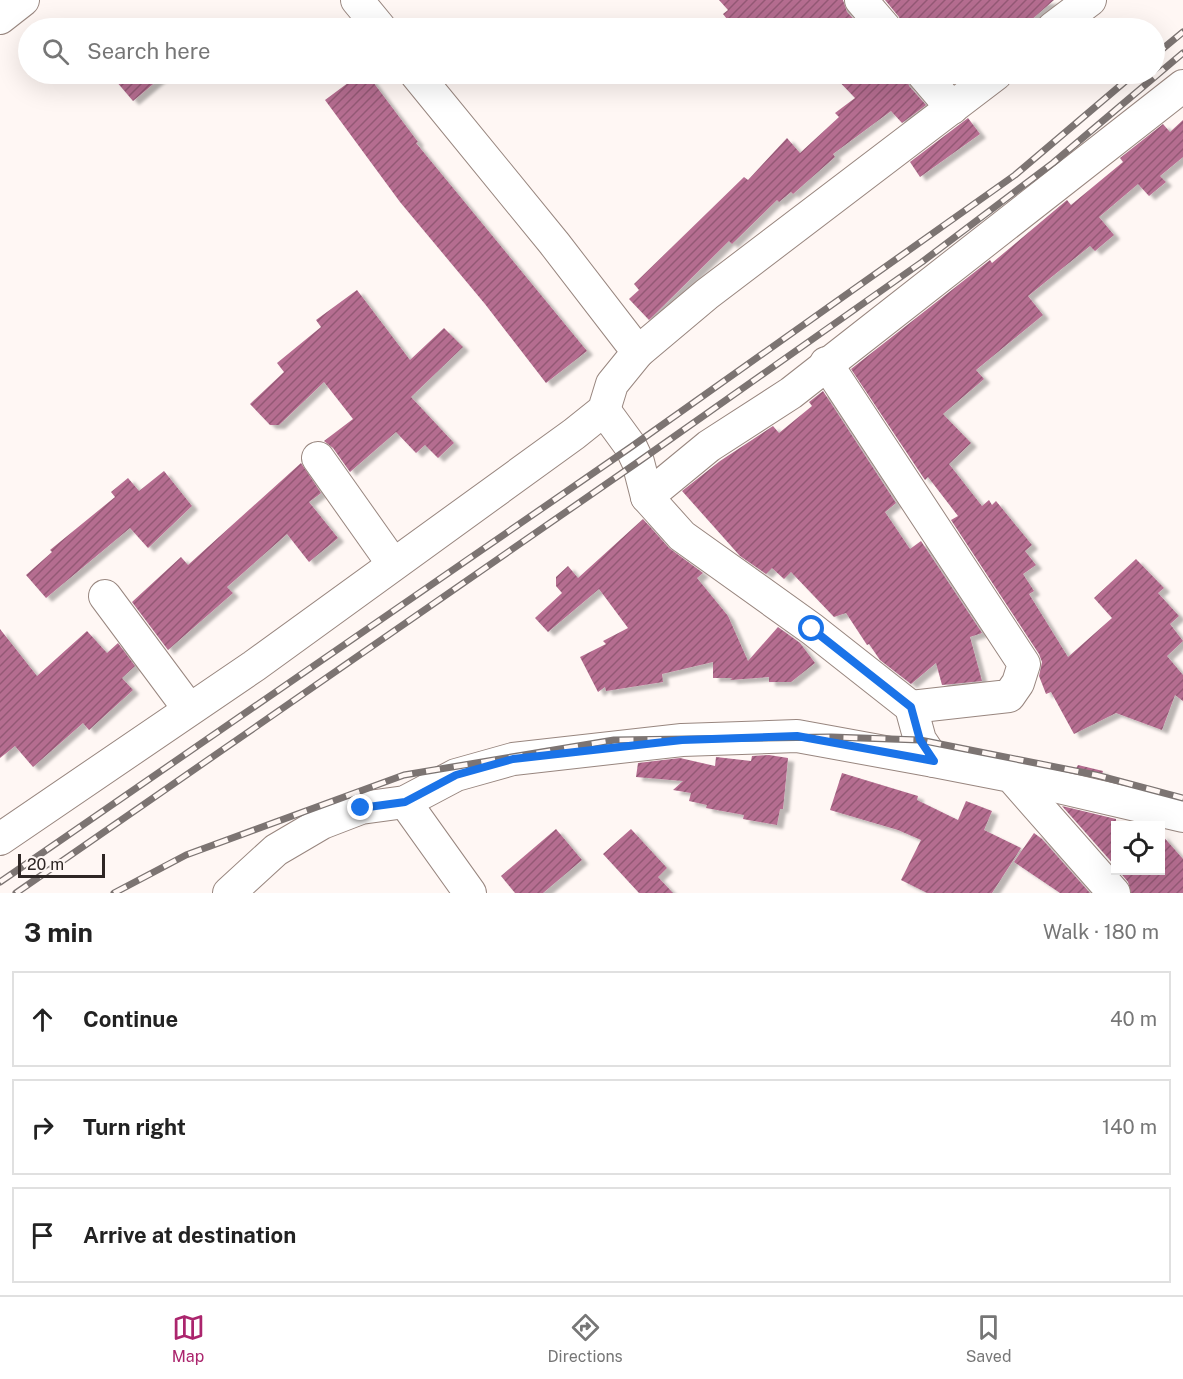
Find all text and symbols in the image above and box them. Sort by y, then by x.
search box [18,18,1165,84]
icon: search [39,35,72,68]
text: Search here [87,38,211,64]
route start [798,615,824,641]
route end [347,794,373,820]
map controls [1111,821,1165,875]
button: locate [1111,821,1165,875]
scale bar [18,851,105,878]
text: 20 m [27,855,64,874]
text: 3 min [24,917,93,948]
text: Walk · 180 m [1043,920,1159,944]
icon: ahead [26,1003,59,1036]
text: Continue [83,1006,178,1032]
text: 40 m [1110,1007,1157,1031]
icon: right [26,1111,59,1144]
text: Turn right [83,1114,186,1140]
text: 140 m [1102,1115,1157,1139]
icon: arrive [26,1219,59,1252]
text: Arrive at destination [83,1222,296,1248]
tab: Map [172,1311,205,1366]
tab: Directions [548,1311,623,1366]
tab: Saved [966,1311,1011,1366]

